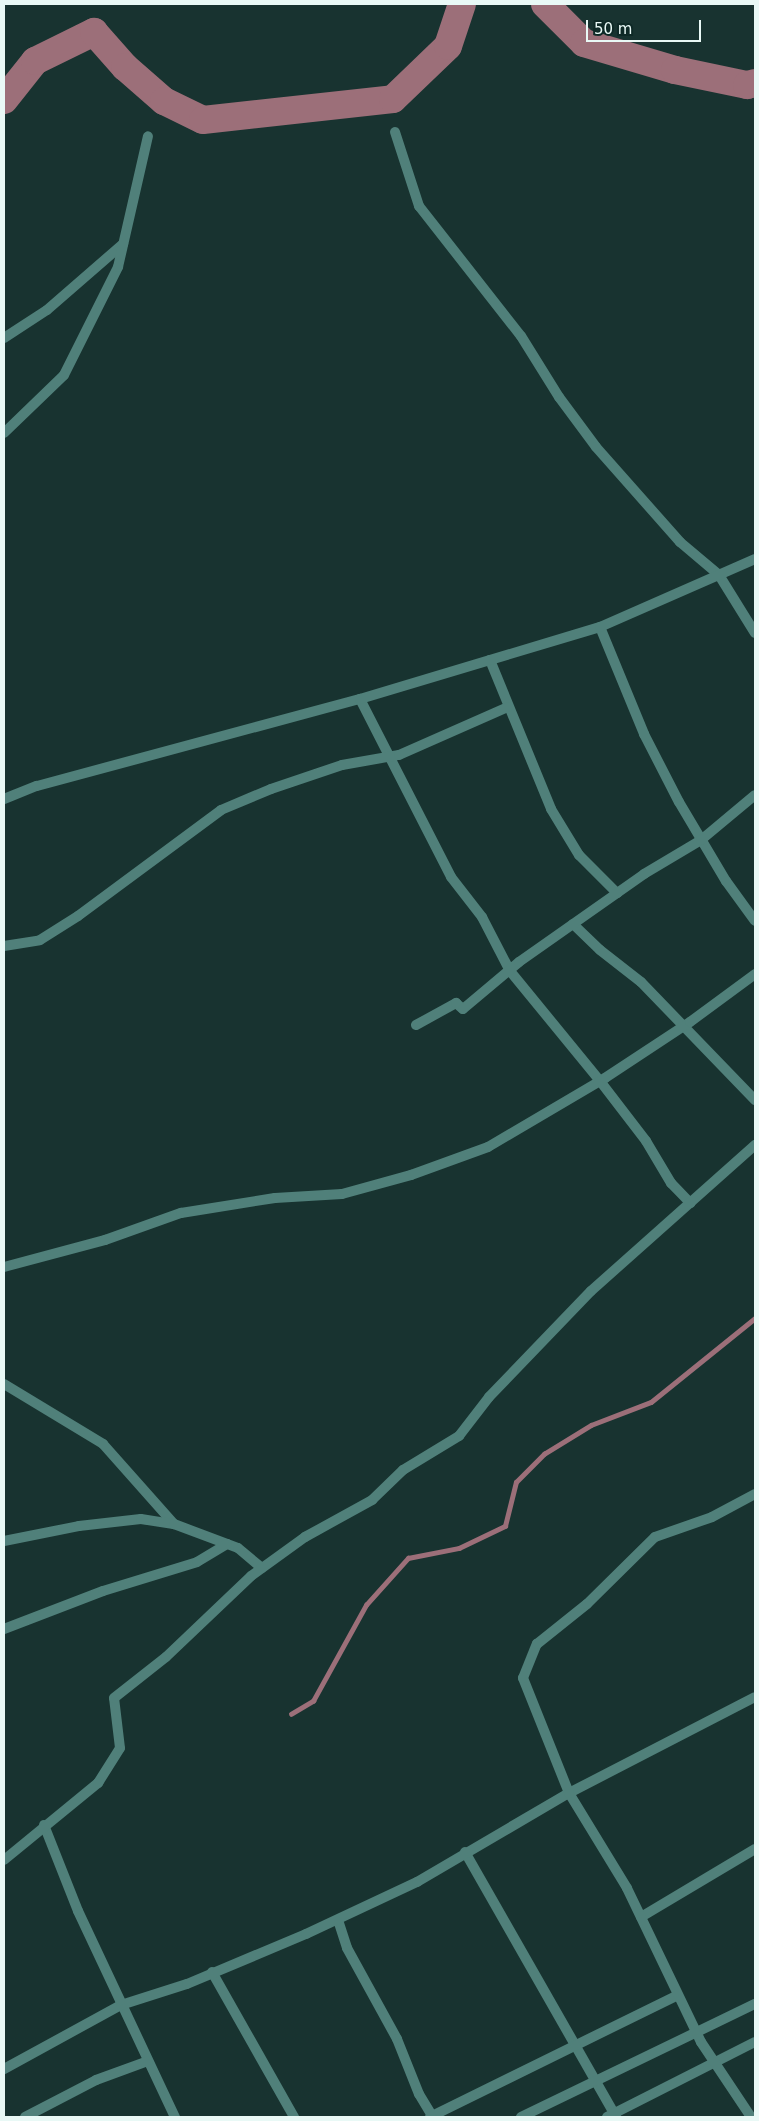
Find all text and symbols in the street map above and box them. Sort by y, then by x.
scale bar [589,10,704,42]
text: 50 m [594,20,632,38]

